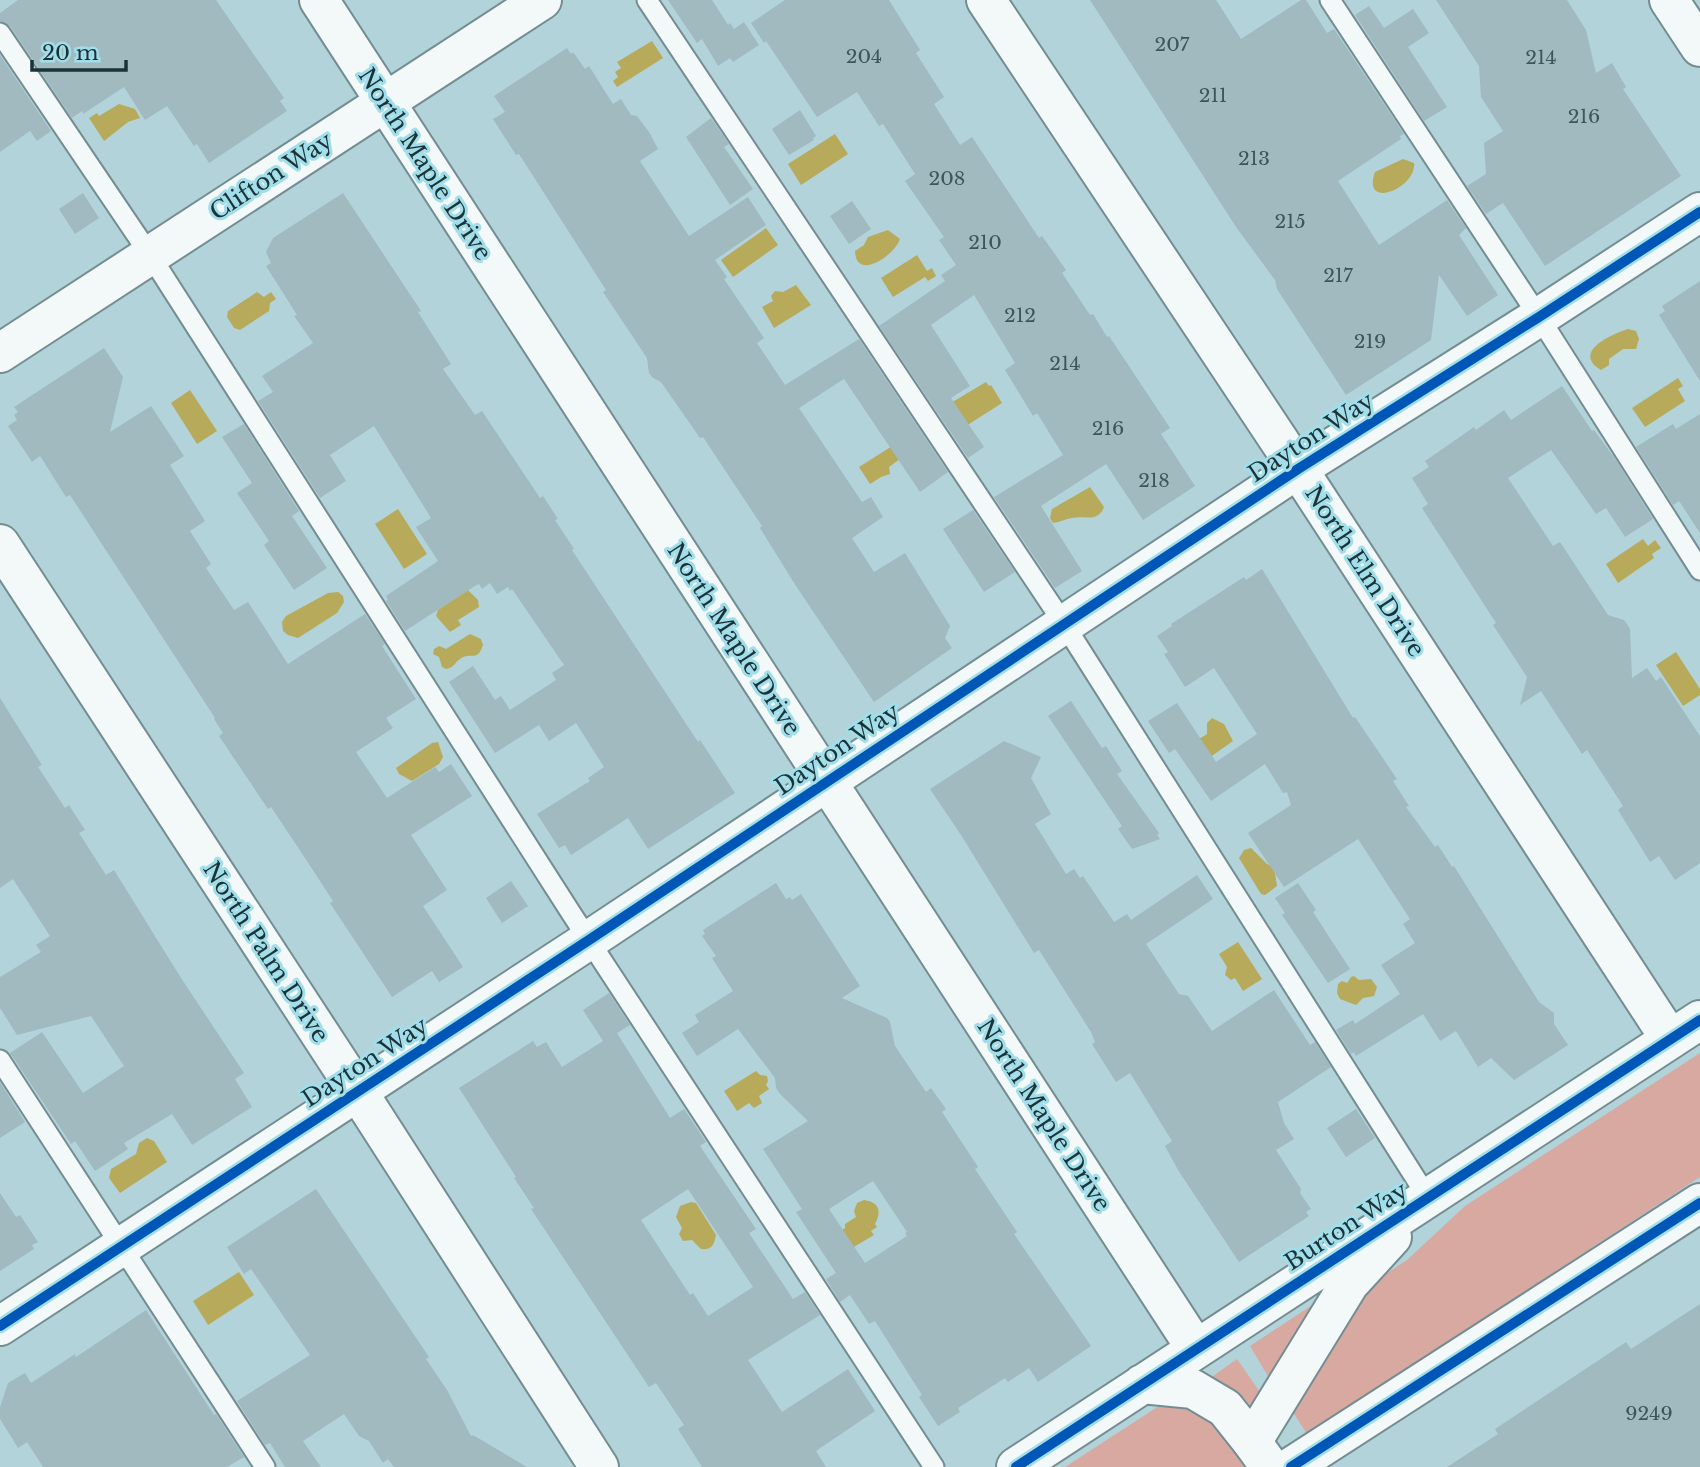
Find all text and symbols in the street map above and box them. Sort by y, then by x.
scale bar [32,28,126,72]
house number: 207 [1155,33,1190,56]
text: 20 m [42,40,99,66]
house number: 204 [846,45,882,68]
house number: 214 [1525,46,1557,69]
street label: North Maple Drive [352,63,498,265]
house number: 211 [1199,84,1227,107]
house number: 216 [1568,105,1600,128]
street label: Clifton Way [204,126,338,226]
house number: 213 [1238,147,1270,170]
house number: 208 [929,167,965,190]
house number: 215 [1275,210,1305,233]
house number: 210 [968,231,1002,254]
house number: 217 [1323,264,1353,287]
house number: 212 [1004,304,1036,327]
house number: 219 [1354,330,1386,353]
house number: 214 [1049,352,1081,375]
street label: Dayton Way [1243,386,1379,488]
house number: 216 [1092,417,1124,440]
house number: 218 [1138,469,1170,492]
street label: North Elm Drive [1299,480,1431,662]
street label: North Maple Drive [661,538,807,740]
street label: Dayton Way [769,697,905,801]
street label: North Palm Drive [197,856,335,1048]
street label: Dayton Way [297,1011,433,1113]
street label: North Maple Drive [971,1014,1117,1216]
street label: Burton Way [1279,1176,1413,1276]
house number: 9249 [1625,1402,1673,1425]

